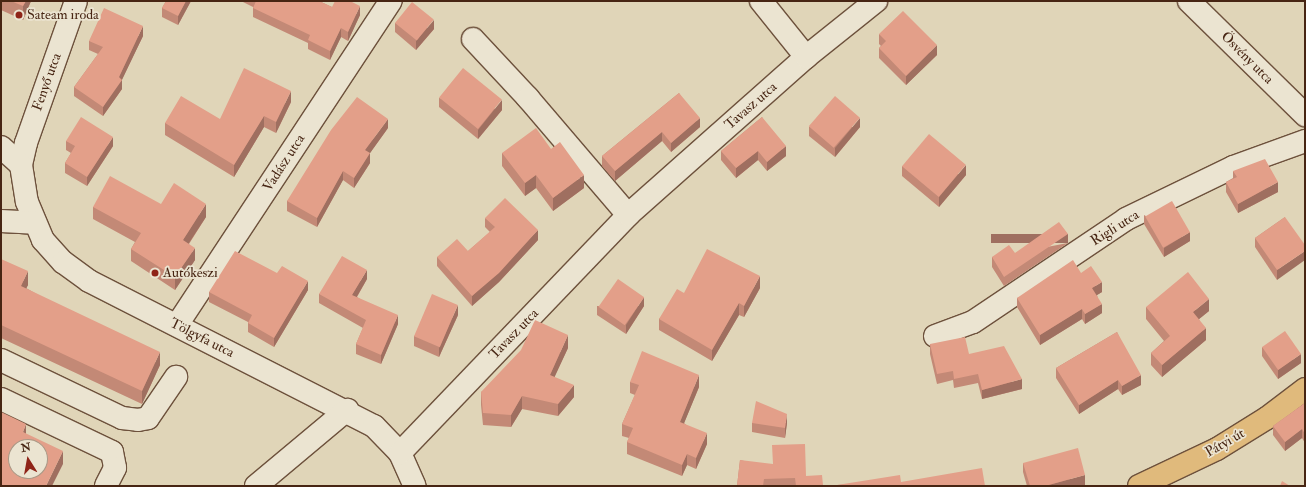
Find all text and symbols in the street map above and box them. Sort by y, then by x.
place label: Sateam iroda [27,7,99,23]
marker: Sateam iroda [14,10,24,20]
street label: Ösvény utca [1217,28,1277,88]
street label: Fenyő utca [29,51,65,113]
street label: Tavasz utca [721,79,781,133]
street label: Vadász utca [259,131,309,195]
street label: Rigli utca [1088,207,1142,249]
place label: Autókeszi [163,265,218,281]
marker: Autókeszi [150,268,160,278]
street label: Tavasz utca [486,305,542,363]
street label: Tölgyfa utca [167,315,237,361]
street label: Pátyi út [1202,425,1248,461]
north arrow [8,439,48,479]
text: N [20,440,32,455]

